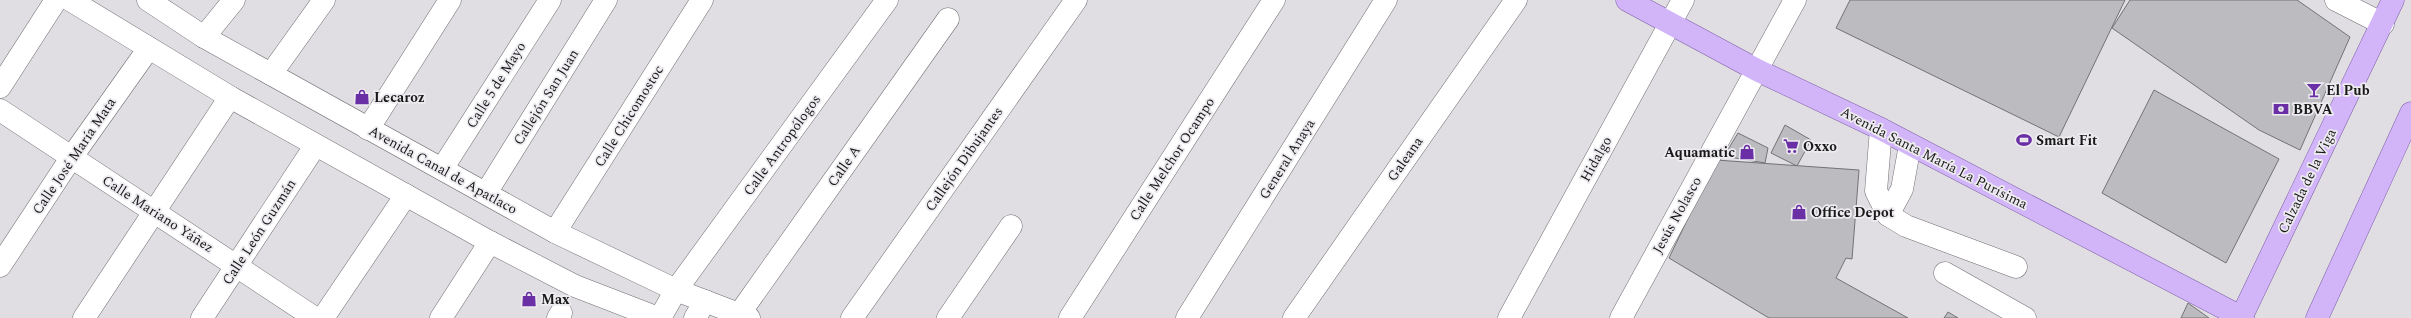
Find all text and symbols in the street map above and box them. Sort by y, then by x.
street label: Calle 5 de Mayo [461,38,531,132]
street label: Callejón San Juan [508,45,584,149]
street label: Calle Chicomostoc [589,61,669,171]
place label: El Pub [2326,80,2370,101]
bar icon: El Pub [2305,81,2323,99]
place label: Lecaroz [374,87,425,108]
shop icon: Lecaroz [353,88,371,106]
street label: Calle Antropólogos [738,90,826,200]
street label: Calle José María Mata [27,93,121,219]
street label: Calle Melchor Ocampo [1124,93,1220,225]
place label: BBVA [2293,99,2333,120]
bank icon: BBVA [2272,100,2290,118]
street label: Avenida Santa María La Purísima [1837,101,2031,215]
street label: Callejón Dibujantes [920,102,1008,216]
street label: General Anaya [1254,115,1320,203]
street label: Avenida Canal de Apatlaco [365,120,521,220]
street label: Calzada de la Viga [2272,125,2342,237]
place label: Smart Fit [2036,130,2098,151]
sports icon: Smart Fit [2015,131,2033,149]
street label: Galeana [1382,132,1428,186]
street label: Hidalgo [1575,132,1617,186]
place label: Oxxo [1803,136,1837,157]
supermarket icon: Oxxo [1782,137,1800,155]
street label: Calle A [822,141,866,191]
place label: Aquamatic [1664,142,1735,163]
shop icon: Aquamatic [1738,143,1756,161]
street label: Calle Mariano Yáñez [98,170,218,258]
street label: Jesús Nolasco [1647,173,1707,257]
street label: Calle León Guzmán [217,175,301,289]
place label: Office Depot [1811,202,1895,223]
shop icon: Office Depot [1790,203,1808,221]
place label: Max [541,289,570,310]
shop icon: Max [520,290,538,308]

